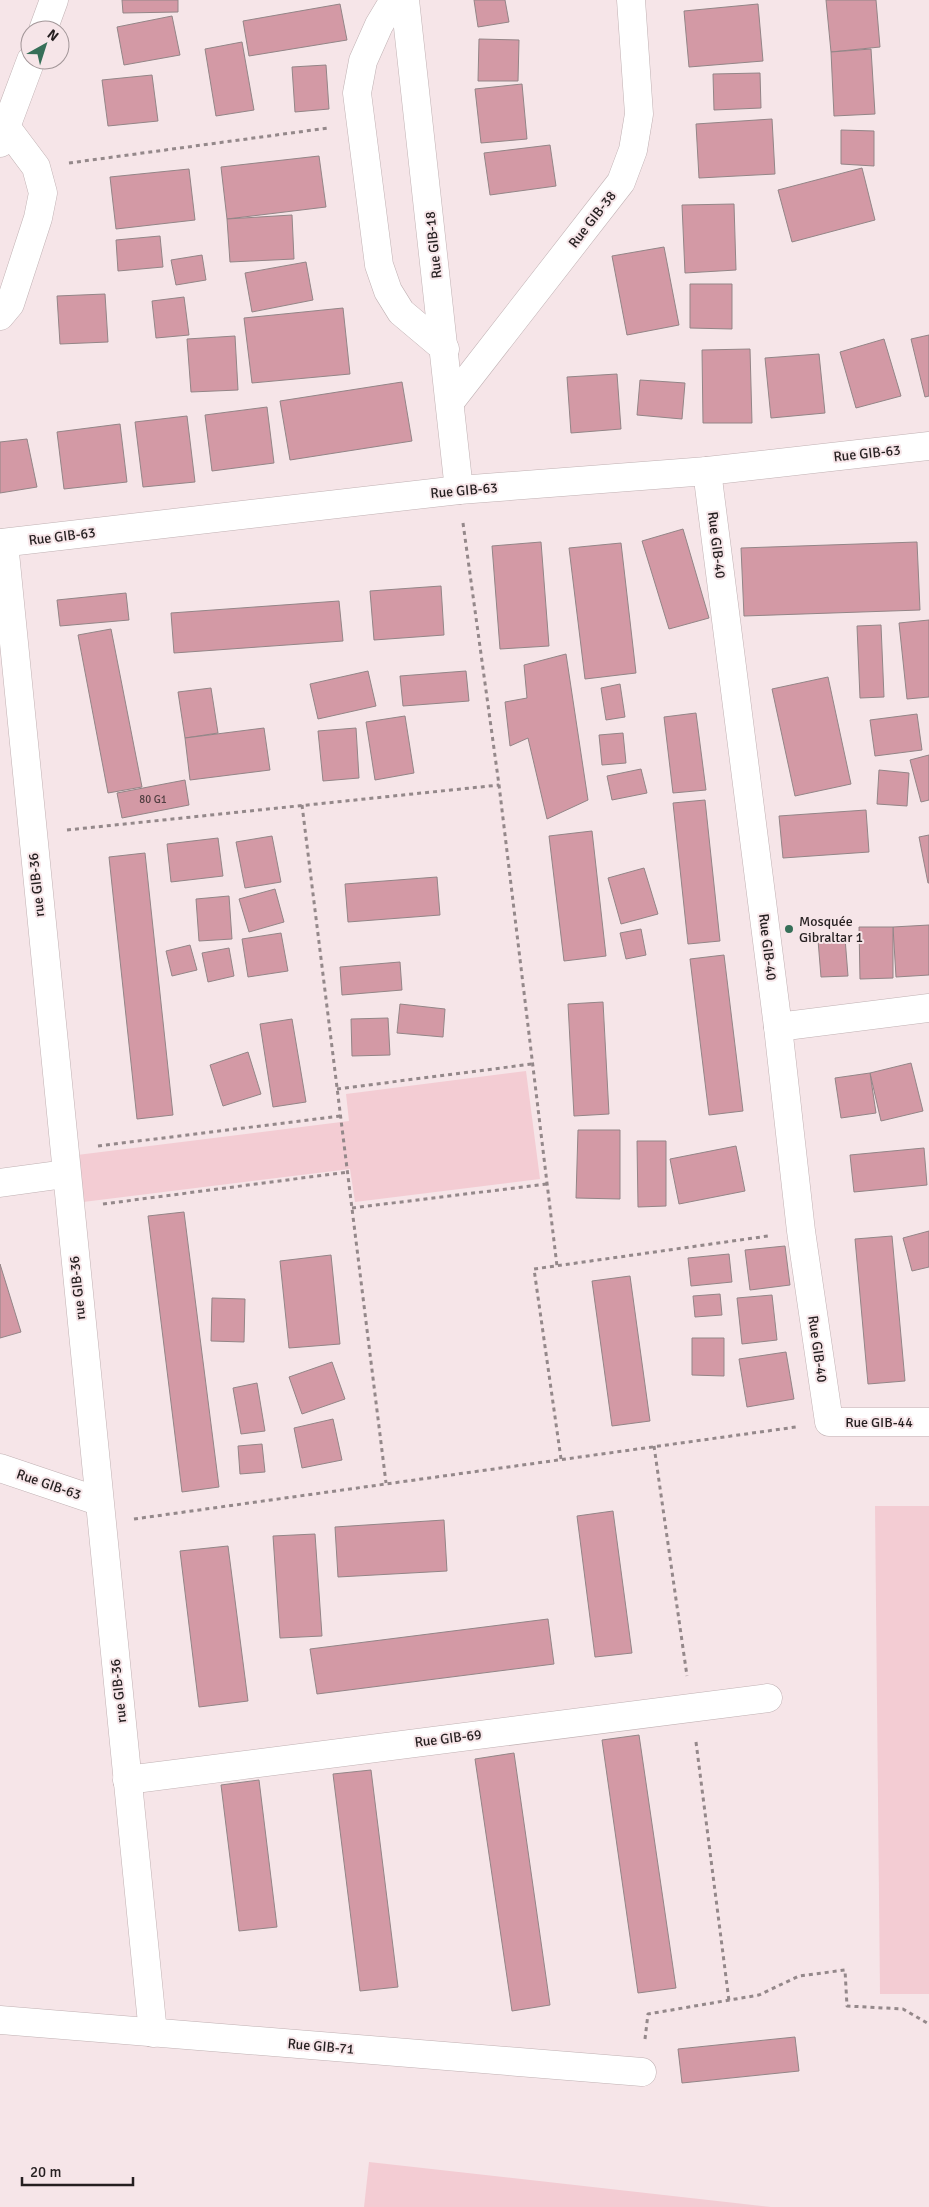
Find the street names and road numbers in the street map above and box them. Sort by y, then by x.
street label: Rue GIB-38 [565,188,620,251]
street label: Rue GIB-18 [422,211,445,279]
street label: Rue GIB-63 [833,442,901,465]
street label: Rue GIB-63 [430,479,498,502]
street label: Rue GIB-40 [704,511,729,580]
street label: Rue GIB-63 [28,524,97,549]
street label: rue GIB-36 [25,852,48,918]
street label: Rue GIB-40 [755,913,780,982]
street label: rue GIB-36 [66,1255,89,1321]
street label: Rue GIB-40 [804,1315,831,1384]
street label: Rue GIB-44 [845,1414,913,1431]
street label: Rue GIB-63 [14,1465,83,1503]
street label: rue GIB-36 [107,1658,130,1724]
street label: Rue GIB-69 [414,1726,483,1751]
street label: Rue GIB-71 [287,2035,355,2058]

